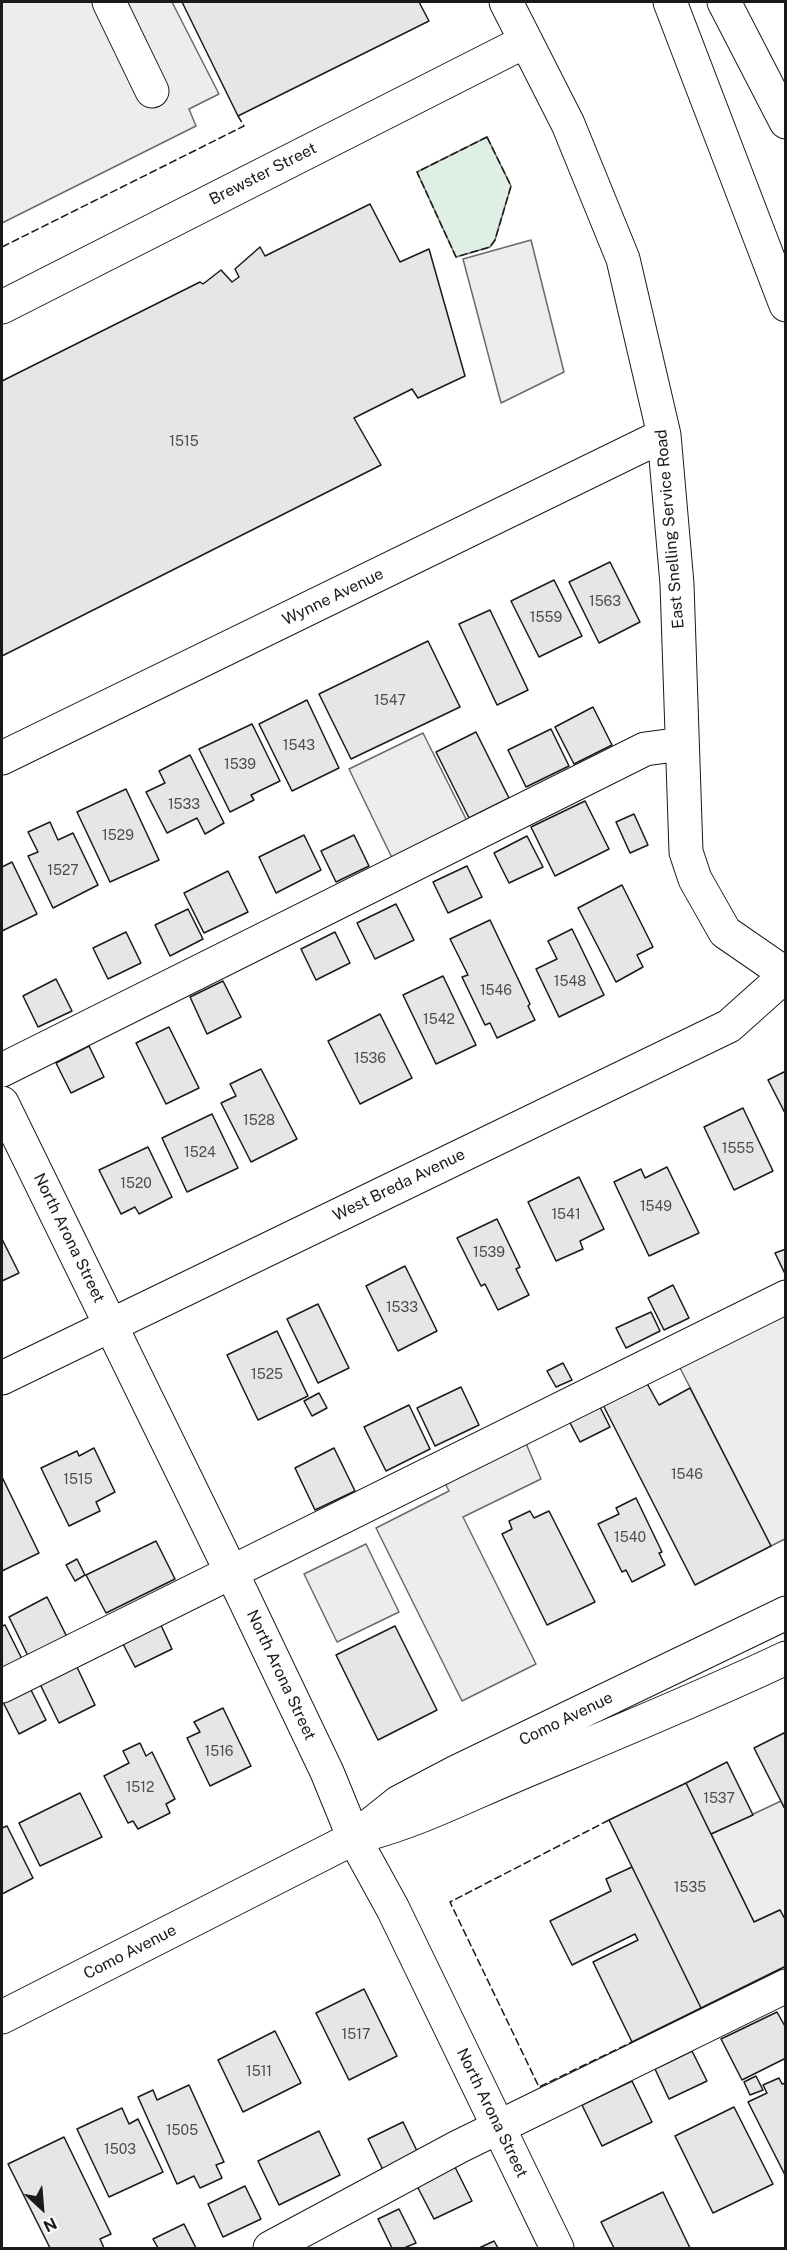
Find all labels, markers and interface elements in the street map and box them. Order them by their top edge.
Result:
street label: Brewster Street [206,139,320,209]
street label: East Snelling Service Road [652,429,688,629]
house number: 1515 [169,434,199,450]
street label: Wynne Avenue [279,564,387,630]
house number: 1563 [589,594,621,610]
house number: 1559 [530,610,562,626]
house number: 1547 [374,693,406,709]
house number: 1543 [283,738,315,754]
house number: 1539 [224,757,256,773]
house number: 1533 [168,797,200,813]
house number: 1529 [102,828,134,844]
house number: 1527 [47,863,79,879]
house number: 1548 [554,974,586,990]
house number: 1546 [480,983,512,999]
house number: 1542 [423,1012,455,1028]
house number: 1536 [354,1051,386,1067]
house number: 1528 [243,1113,275,1129]
house number: 1555 [722,1141,754,1157]
house number: 1524 [184,1145,216,1161]
street label: West Breda Avenue [330,1145,468,1225]
street label: North Arona Street [29,1170,109,1306]
house number: 1520 [120,1176,152,1192]
house number: 1549 [640,1199,672,1215]
house number: 1541 [551,1207,581,1223]
house number: 1539 [473,1245,505,1261]
house number: 1533 [386,1300,418,1316]
house number: 1525 [251,1367,283,1383]
house number: 1546 [671,1467,703,1483]
house number: 1515 [63,1472,93,1488]
house number: 1540 [614,1530,646,1546]
street label: North Arona Street [242,1607,320,1743]
street label: Como Avenue [516,1688,616,1750]
house number: 1516 [204,1744,234,1760]
house number: 1512 [126,1780,154,1796]
house number: 1537 [703,1791,735,1807]
house number: 1535 [674,1880,706,1896]
street label: Como Avenue [80,1920,180,1984]
house number: 1517 [342,2027,370,2043]
street label: North Arona Street [452,2045,532,2181]
house number: 1511 [246,2064,272,2080]
house number: 1505 [166,2123,198,2139]
house number: 1503 [104,2142,136,2158]
north arrow [12,2178,72,2238]
text: N [40,2213,60,2236]

